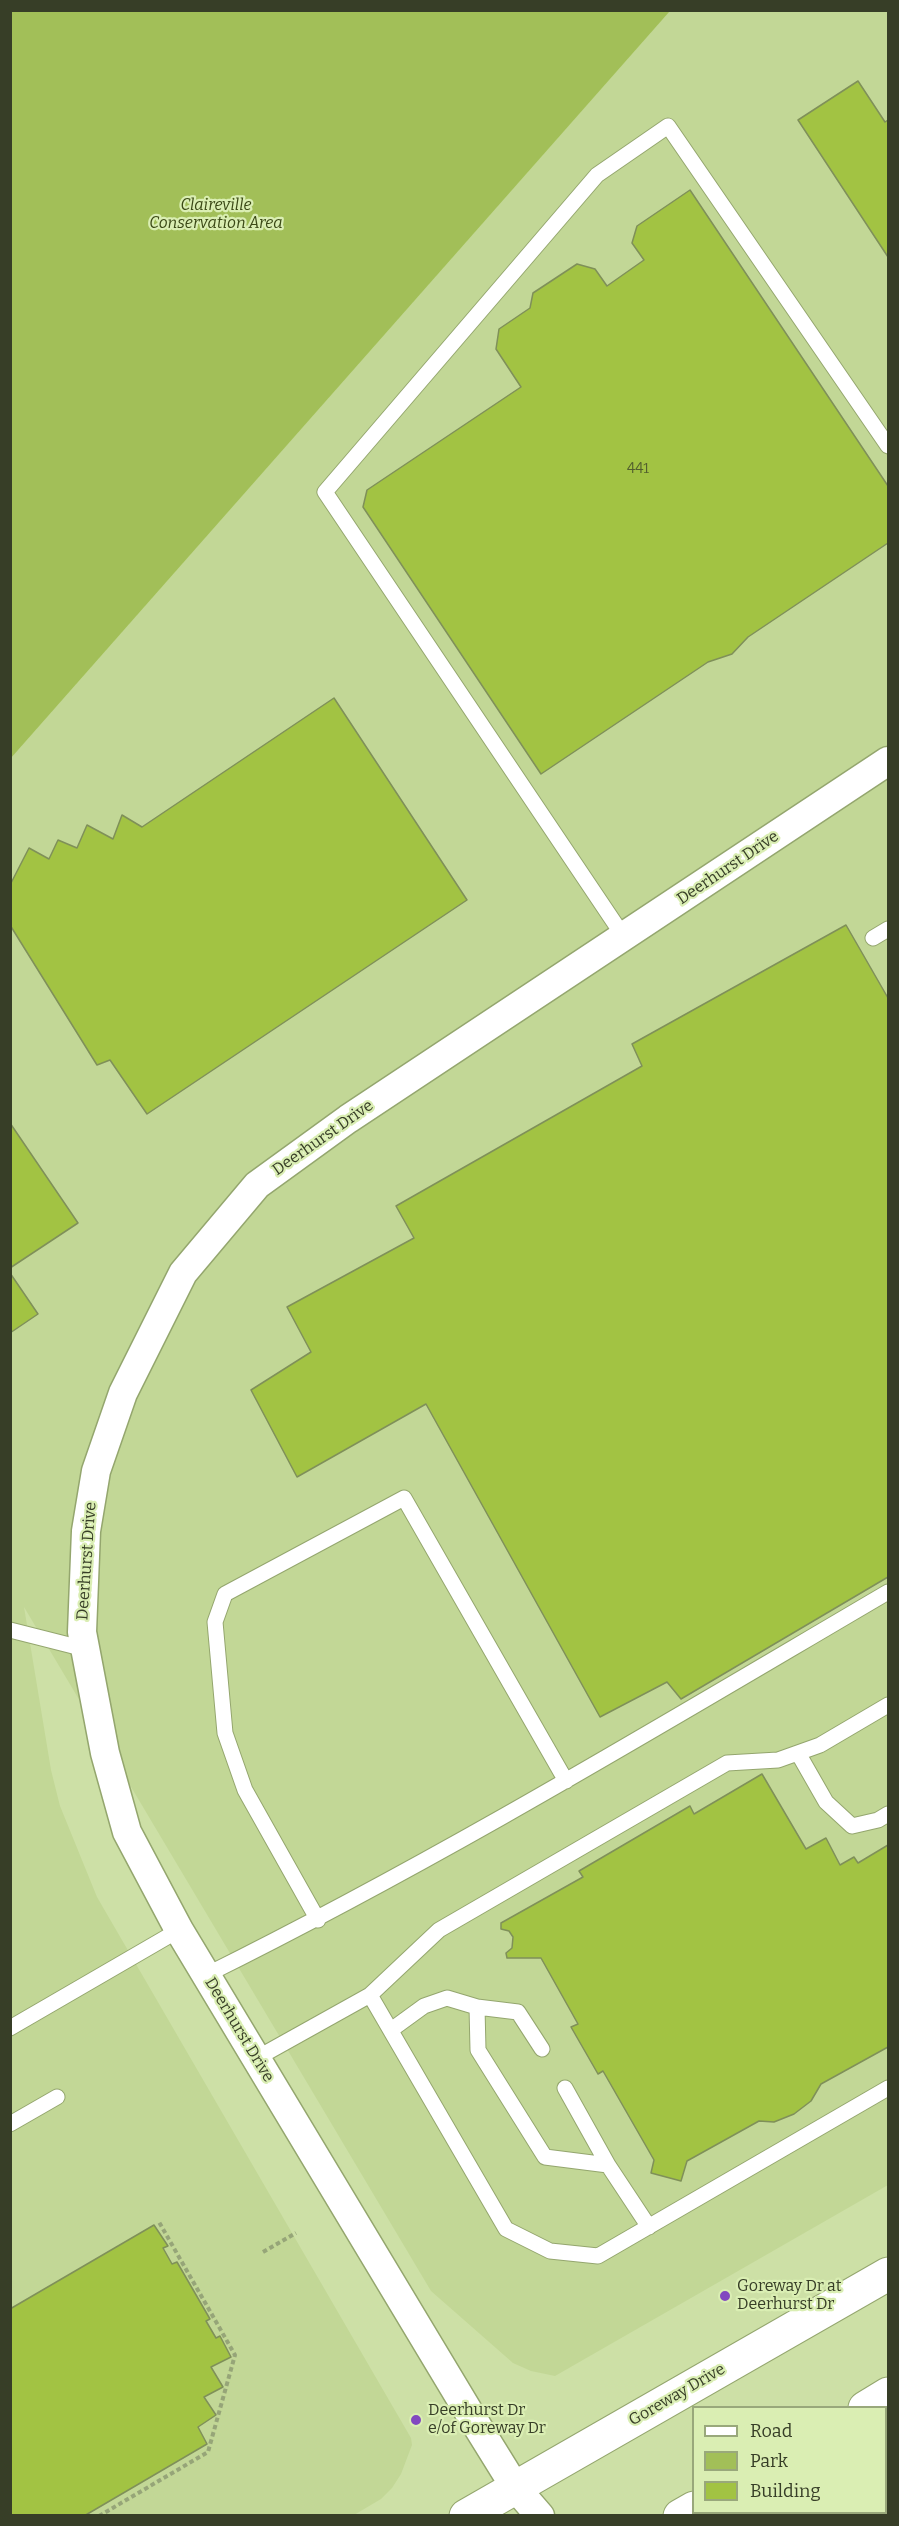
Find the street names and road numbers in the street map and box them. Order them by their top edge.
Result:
street label: Deerhurst Drive [674,827,782,909]
street label: Deerhurst Drive [269,1096,377,1180]
street label: Deerhurst Drive [73,1501,101,1621]
street label: Deerhurst Drive [200,1974,278,2086]
street label: Goreway Drive [625,2360,729,2430]

